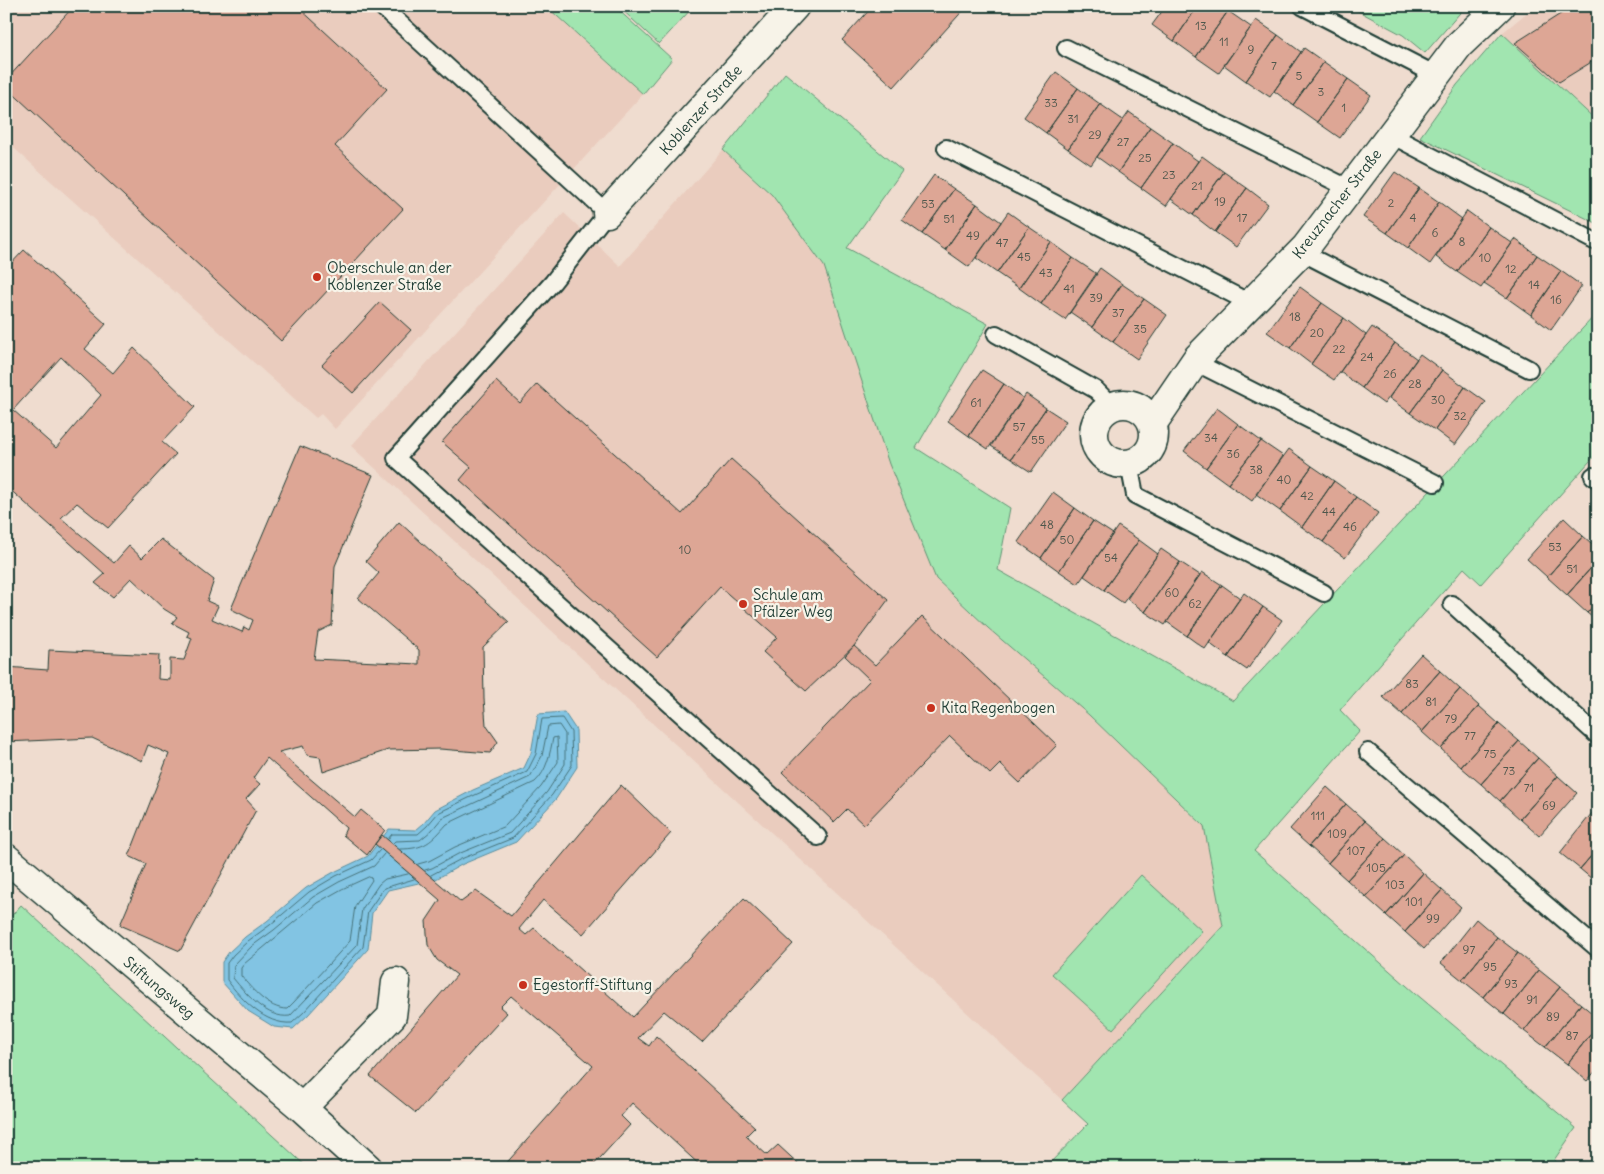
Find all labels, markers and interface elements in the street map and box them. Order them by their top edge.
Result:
house number: 13 [1195,18,1207,33]
house number: 11 [1219,34,1229,49]
house number: 9 [1248,42,1255,57]
house number: 7 [1271,58,1277,73]
street label: Koblenzer Straße [655,61,746,159]
house number: 5 [1296,68,1303,83]
house number: 3 [1318,84,1325,99]
house number: 33 [1044,95,1058,110]
house number: 1 [1342,100,1346,115]
house number: 31 [1067,111,1079,126]
house number: 29 [1088,127,1102,142]
house number: 27 [1117,134,1129,149]
street label: Kreuznacher Straße [1288,145,1385,262]
house number: 25 [1138,150,1152,165]
house number: 23 [1162,167,1176,182]
house number: 21 [1191,178,1203,193]
house number: 19 [1214,194,1226,209]
house number: 2 [1388,195,1395,210]
house number: 53 [921,196,935,211]
house number: 17 [1237,210,1247,225]
house number: 4 [1410,210,1417,225]
house number: 51 [943,211,955,226]
house number: 6 [1432,225,1439,240]
house number: 49 [966,228,980,243]
house number: 8 [1459,234,1466,249]
house number: 47 [996,235,1008,250]
house number: 45 [1017,249,1031,264]
house number: 10 [1479,250,1491,265]
place label: Oberschule an der Koblenzer Straße [327,258,452,294]
house number: 12 [1505,261,1517,276]
house number: 43 [1039,265,1053,280]
marker: Oberschule an der Koblenzer Straße [311,271,323,283]
house number: 14 [1528,277,1540,292]
house number: 41 [1063,281,1075,296]
house number: 39 [1089,290,1103,305]
house number: 16 [1550,292,1562,307]
house number: 37 [1112,305,1124,320]
house number: 18 [1289,309,1301,324]
house number: 35 [1133,321,1147,336]
house number: 20 [1310,325,1324,340]
house number: 22 [1332,341,1346,356]
house number: 24 [1360,349,1374,364]
house number: 26 [1383,366,1397,381]
house number: 28 [1408,376,1422,391]
house number: 30 [1431,392,1445,407]
house number: 61 [970,395,982,410]
house number: 32 [1453,408,1467,423]
house number: 57 [1013,419,1026,434]
house number: 34 [1204,430,1218,445]
house number: 55 [1031,432,1045,447]
house number: 36 [1226,446,1240,461]
house number: 38 [1249,462,1263,477]
house number: 40 [1277,472,1292,487]
house number: 42 [1300,488,1314,503]
house number: 44 [1322,504,1336,519]
house number: 48 [1040,517,1054,532]
house number: 46 [1343,519,1357,534]
house number: 50 [1060,532,1075,547]
house number: 53 [1548,539,1562,554]
house number: 10 [679,542,691,557]
house number: 54 [1104,550,1118,565]
house number: 51 [1566,561,1578,576]
place label: Schule am Pfälzer Weg [753,585,833,621]
house number: 60 [1165,585,1180,600]
house number: 62 [1188,596,1202,611]
marker: Schule am Pfälzer Weg [737,598,749,610]
house number: 83 [1405,676,1419,691]
house number: 81 [1425,694,1437,709]
place label: Kita Regenbogen [941,698,1055,717]
marker: Kita Regenbogen [925,702,937,714]
house number: 79 [1445,711,1457,726]
house number: 77 [1464,728,1476,743]
house number: 75 [1484,746,1496,761]
house number: 73 [1503,763,1516,778]
house number: 71 [1524,780,1534,795]
house number: 69 [1542,798,1556,813]
house number: 111 [1311,808,1325,823]
house number: 109 [1327,826,1347,841]
house number: 107 [1347,843,1365,858]
house number: 105 [1366,860,1386,875]
house number: 103 [1385,877,1405,892]
house number: 101 [1405,894,1423,909]
house number: 99 [1426,911,1440,926]
house number: 97 [1463,942,1476,957]
street label: Stiftungsweg [120,952,199,1023]
house number: 95 [1483,959,1497,974]
place label: Egestorff-Stiftung [533,975,652,994]
house number: 93 [1504,976,1518,991]
marker: Egestorff-Stiftung [517,979,529,991]
house number: 91 [1526,992,1538,1007]
house number: 89 [1546,1009,1560,1024]
house number: 87 [1566,1028,1579,1043]

